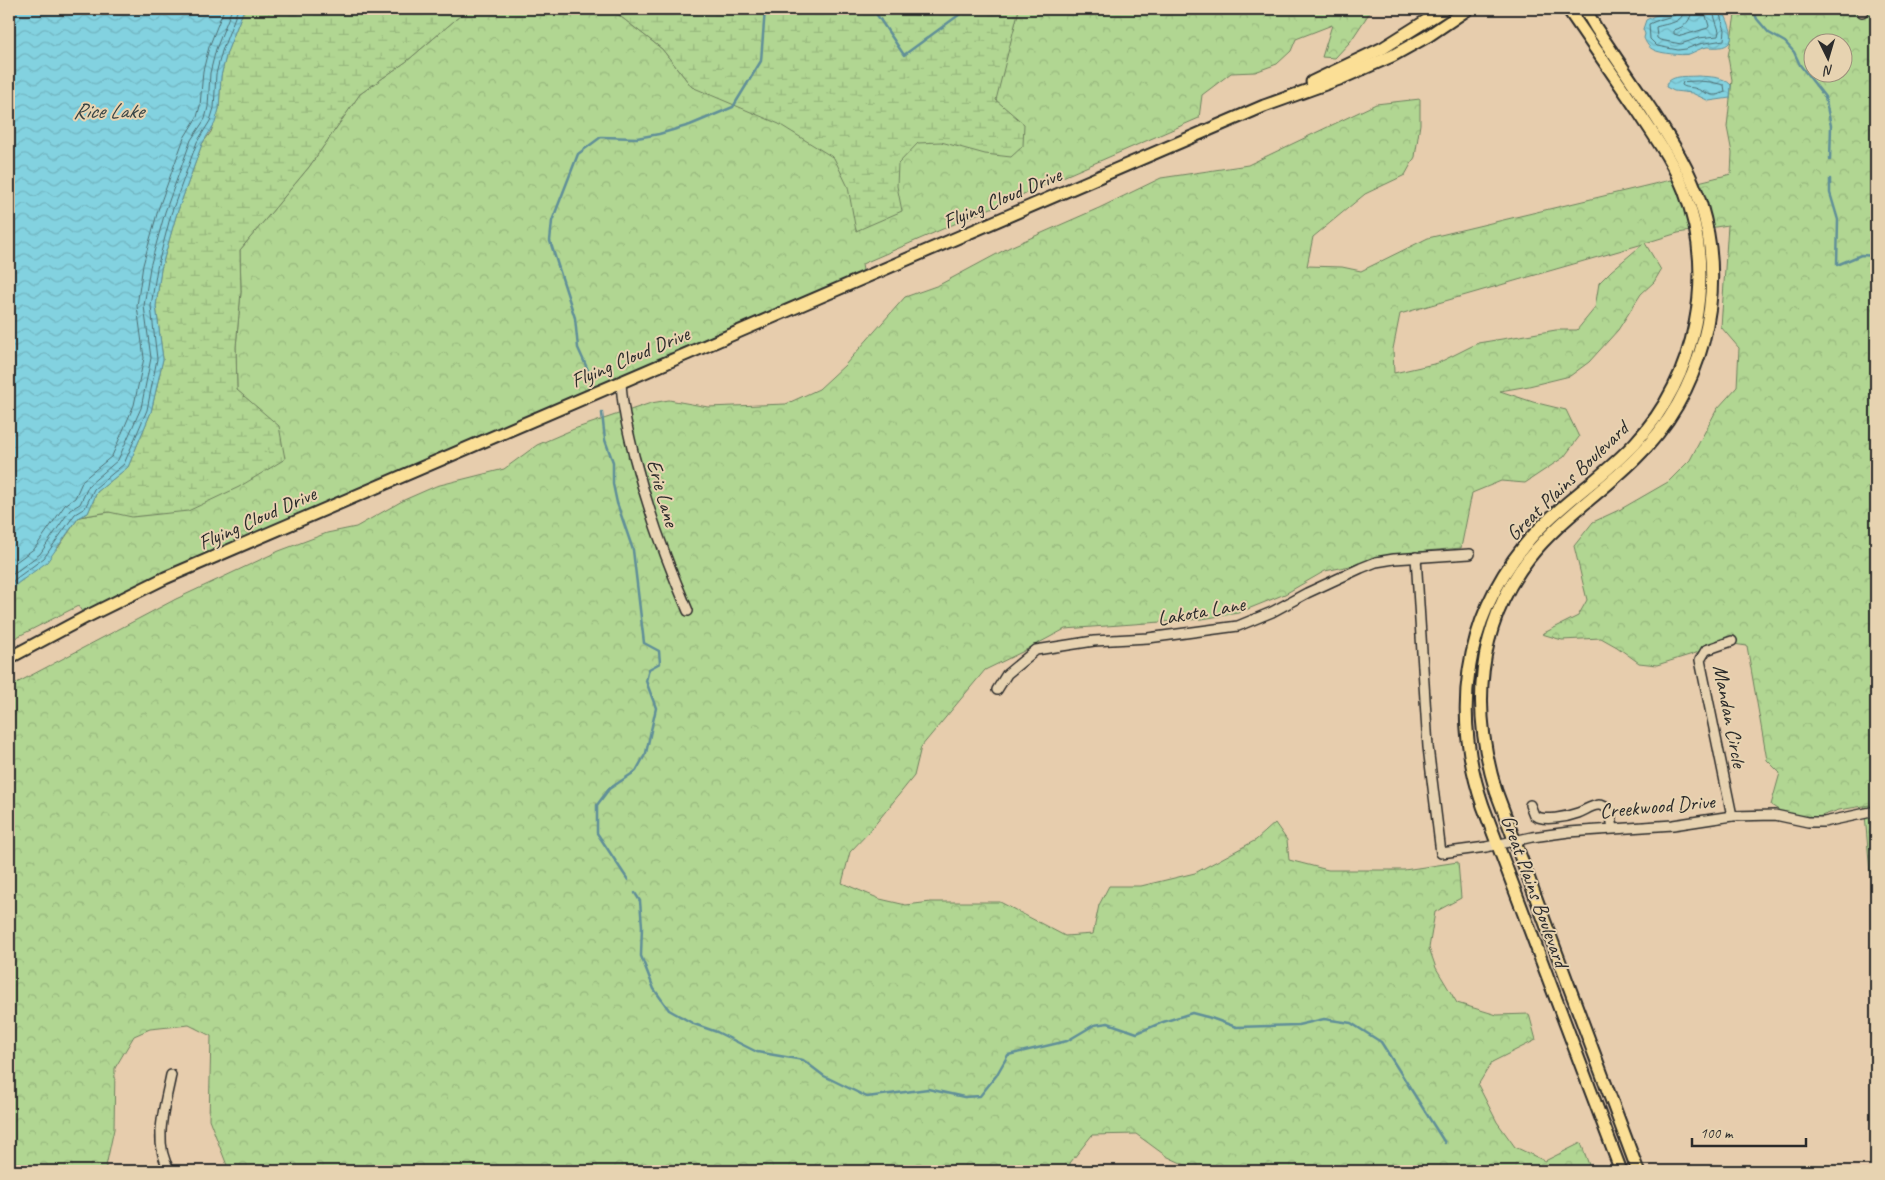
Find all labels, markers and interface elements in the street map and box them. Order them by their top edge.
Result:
north arrow [1802,32,1852,82]
text: N [1822,62,1834,80]
water label: Rice Lake [73,97,147,125]
street label: Flying Cloud Drive [939,161,1066,235]
street label: Flying Cloud Drive [567,320,694,394]
street label: Great Plains Boulevard [1500,414,1636,546]
street label: Erie Lane [641,457,686,532]
street label: Flying Cloud Drive [194,480,321,556]
street label: Lakota Lane [1155,590,1248,631]
street label: Mandan Circle [1707,662,1753,772]
street label: Creekwood Drive [1598,788,1717,824]
street label: Great Plains Boulevard [1495,811,1576,973]
scale bar [1692,1115,1806,1147]
text: 100 m [1700,1124,1734,1143]

